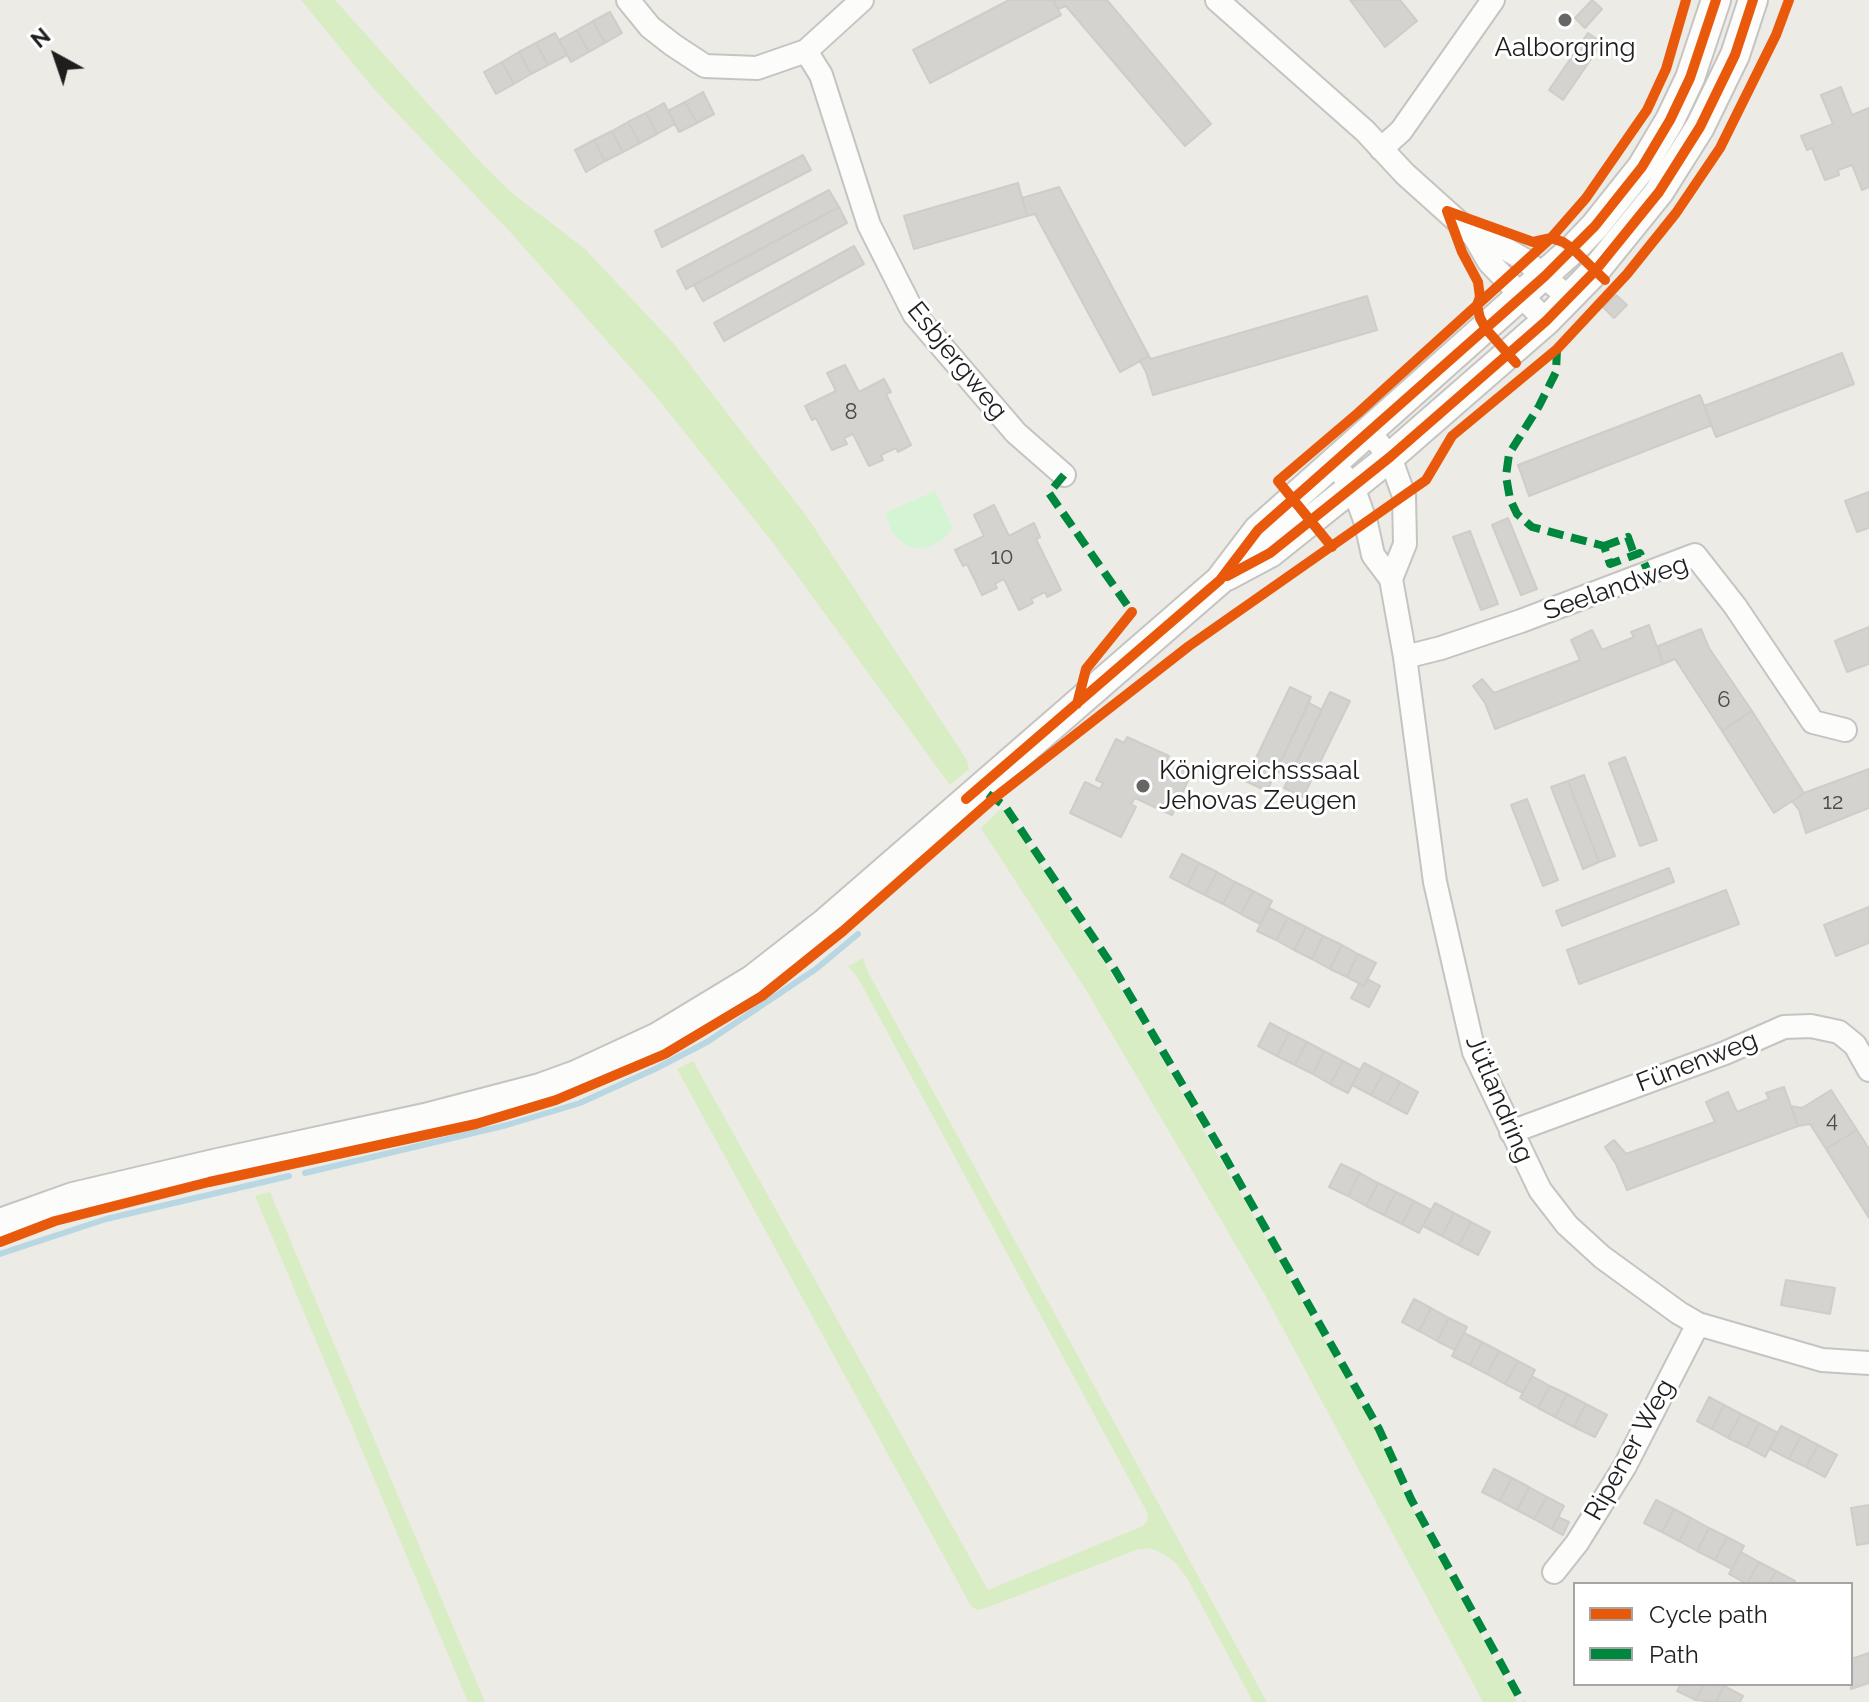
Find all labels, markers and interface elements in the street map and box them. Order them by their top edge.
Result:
marker: Aalborgring [1556,11,1574,29]
north arrow [16,16,96,96]
text: N [26,22,55,53]
place label: Aalborgring [1495,32,1635,64]
street label: Esbjergweg [900,296,1014,426]
house number: 8 [844,399,858,425]
house number: 10 [991,544,1013,570]
street label: Seelandweg [1540,549,1692,627]
house number: 6 [1717,687,1731,713]
place label: Königreichsssaal Jehovas Zeugen [1159,755,1359,816]
marker: Königreichsssaal Jehovas Zeugen [1134,777,1152,795]
house number: 12 [1823,789,1843,815]
street label: Fünenweg [1632,1025,1762,1099]
street label: Jütlandring [1458,1031,1540,1167]
house number: 4 [1826,1107,1838,1133]
street label: Ripener Weg [1578,1374,1682,1526]
legend [1573,1582,1853,1686]
text: Cycle path [1649,1600,1768,1629]
text: Path [1649,1640,1699,1669]

